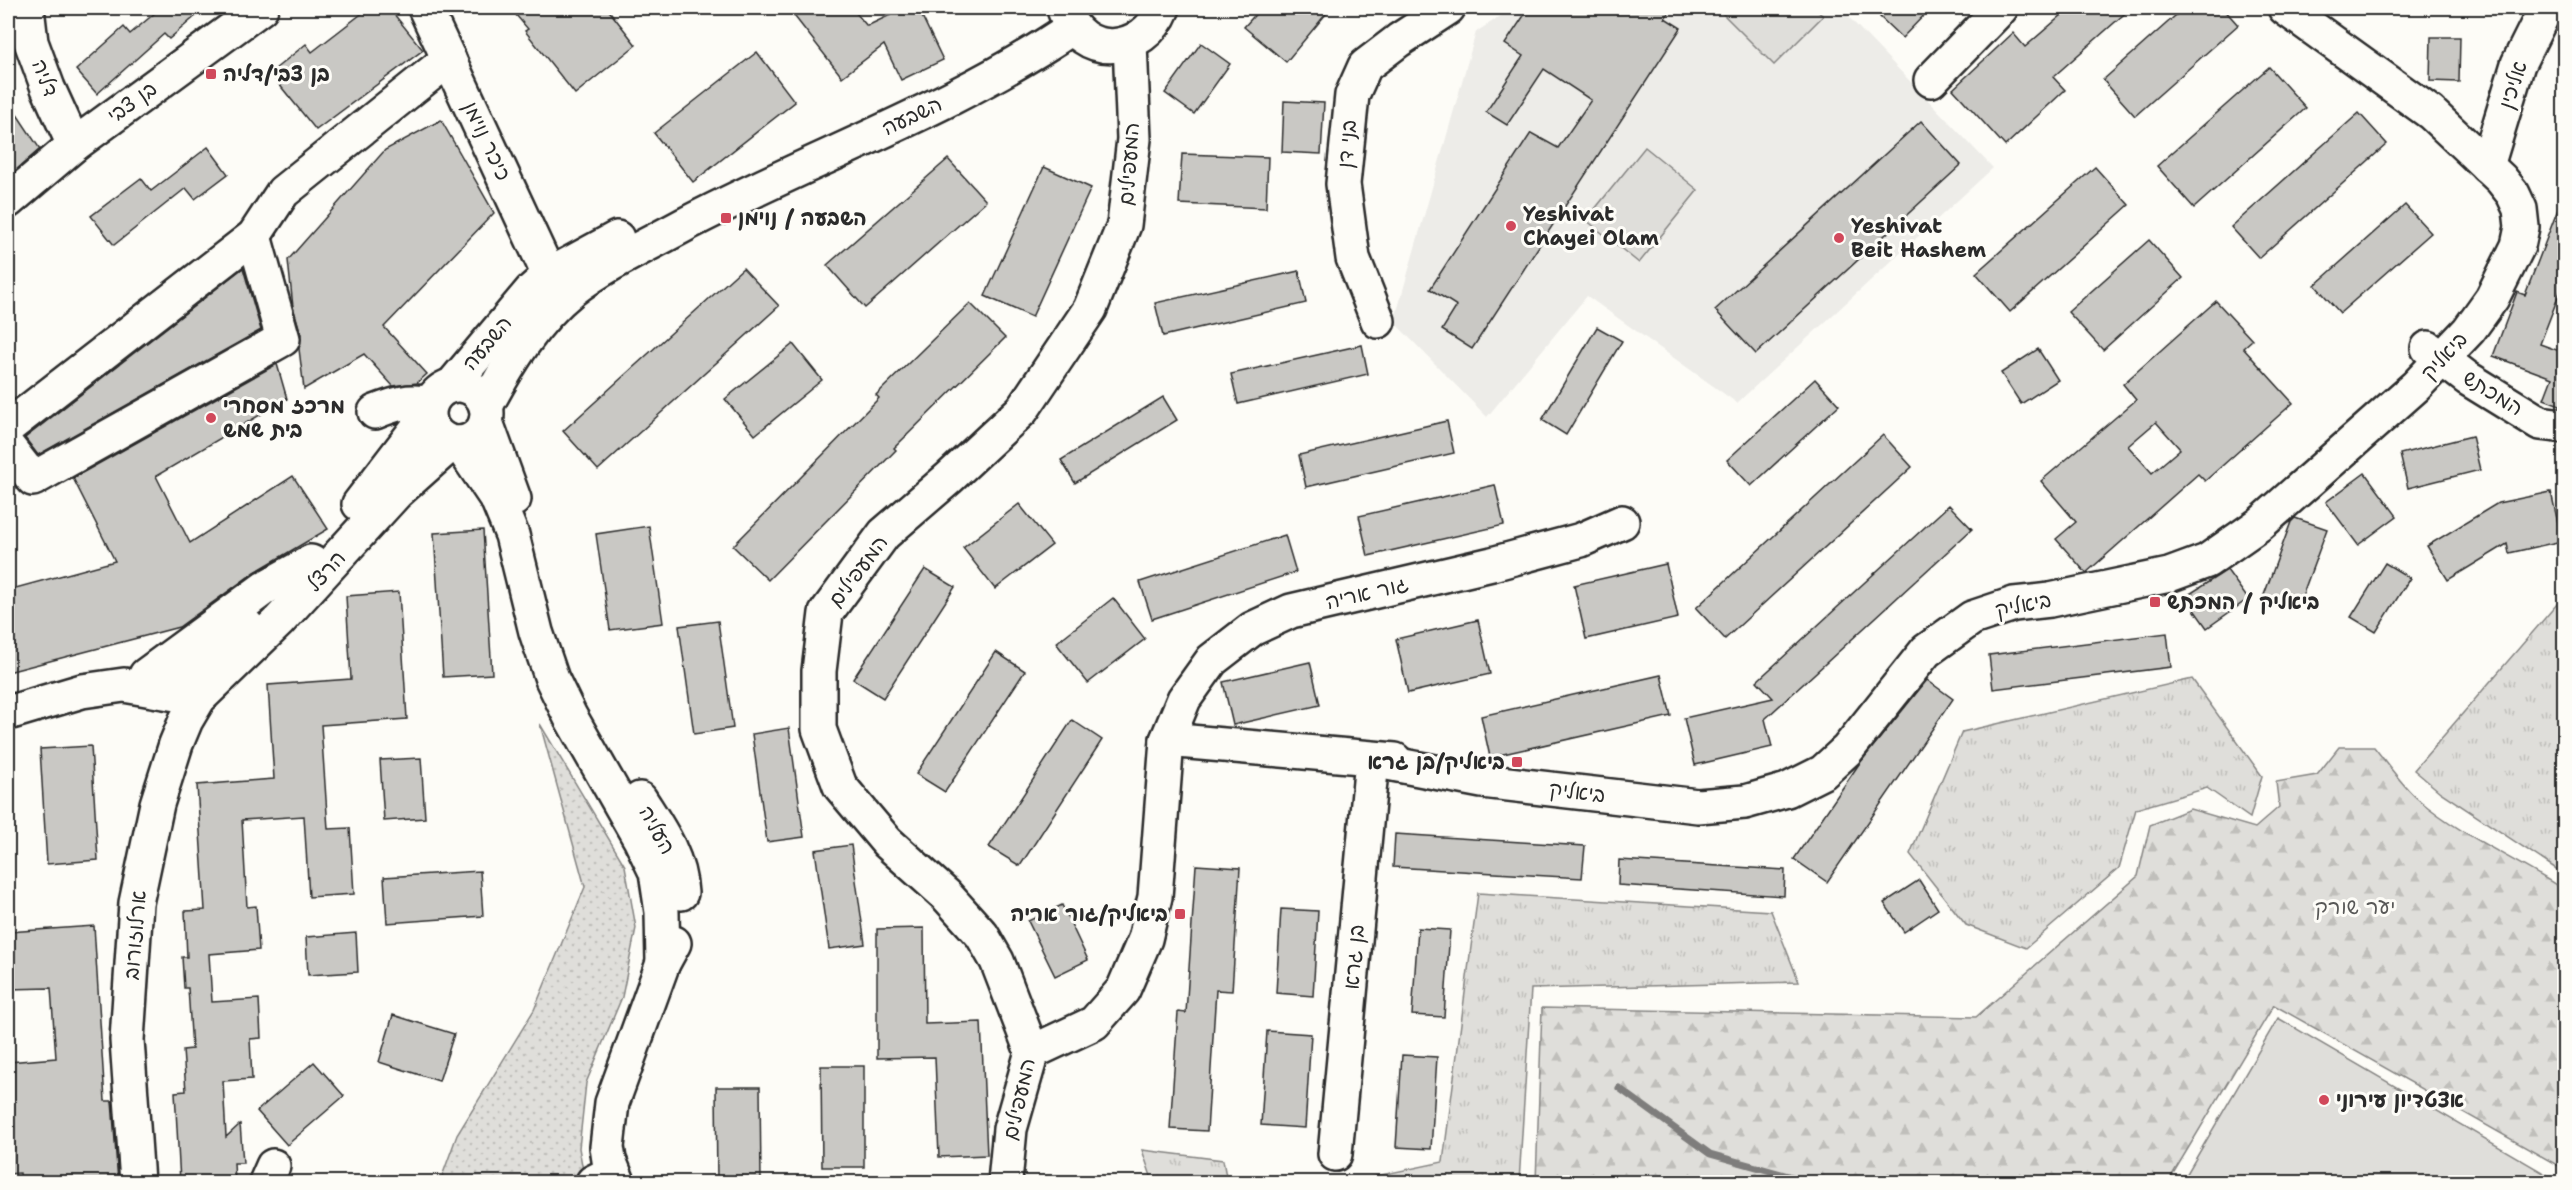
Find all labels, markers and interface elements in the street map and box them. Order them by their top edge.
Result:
street label: דליה [25,55,65,101]
street label: אליכין [2492,57,2534,113]
place label: בן צבי/דליה [223,60,330,88]
marker: בן צבי/דליה [204,67,218,81]
street label: בן צבי [102,75,162,129]
street label: השבעה [877,90,947,142]
street label: כיכר נוימן [457,97,517,185]
street label: בני דן [1331,119,1363,169]
street label: המעפילים [1112,121,1146,207]
place label: Yeshivat Chayei Olam [1523,200,1659,252]
place label: השבעה / נוימן [738,204,867,232]
marker: השבעה / נוימן [719,211,733,225]
place label: Yeshivat Beit Hashem [1851,212,1986,264]
marker: Yeshivat Chayei Olam [1504,219,1518,233]
marker: Yeshivat Beit Hashem [1832,231,1846,245]
street label: השבעה [456,310,518,376]
street label: ביאליק [2414,326,2474,386]
street label: המכתש [2458,364,2528,422]
place label: מרכז מסחרי בית שמש [223,392,345,444]
marker: מרכז מסחרי בית שמש [204,411,218,425]
street label: המעפילים [822,529,894,613]
street label: הרצל [300,544,352,598]
street label: גור אריה [1323,570,1411,616]
street label: ביאליק [1992,586,2054,624]
place label: ביאליק / המכתש [2167,588,2320,616]
marker: ביאליק / המכתש [2148,595,2162,609]
place label: ביאליק/בן גרא [1367,748,1505,776]
marker: ביאליק/בן גרא [1510,755,1524,769]
street label: ביאליק [1547,775,1607,809]
street label: העליה [632,801,682,859]
street label: ארלוזורוב [117,889,153,981]
park label: יער שורק [2315,893,2395,921]
place label: ביאליק/גור אריה [1011,900,1168,928]
marker: ביאליק/גור אריה [1173,907,1187,921]
street label: בן גרא [1337,923,1371,991]
street label: המעפילים [996,1055,1042,1143]
place label: אצטדיון עירוני [2336,1086,2464,1114]
marker: אצטדיון עירוני [2317,1093,2331,1107]

